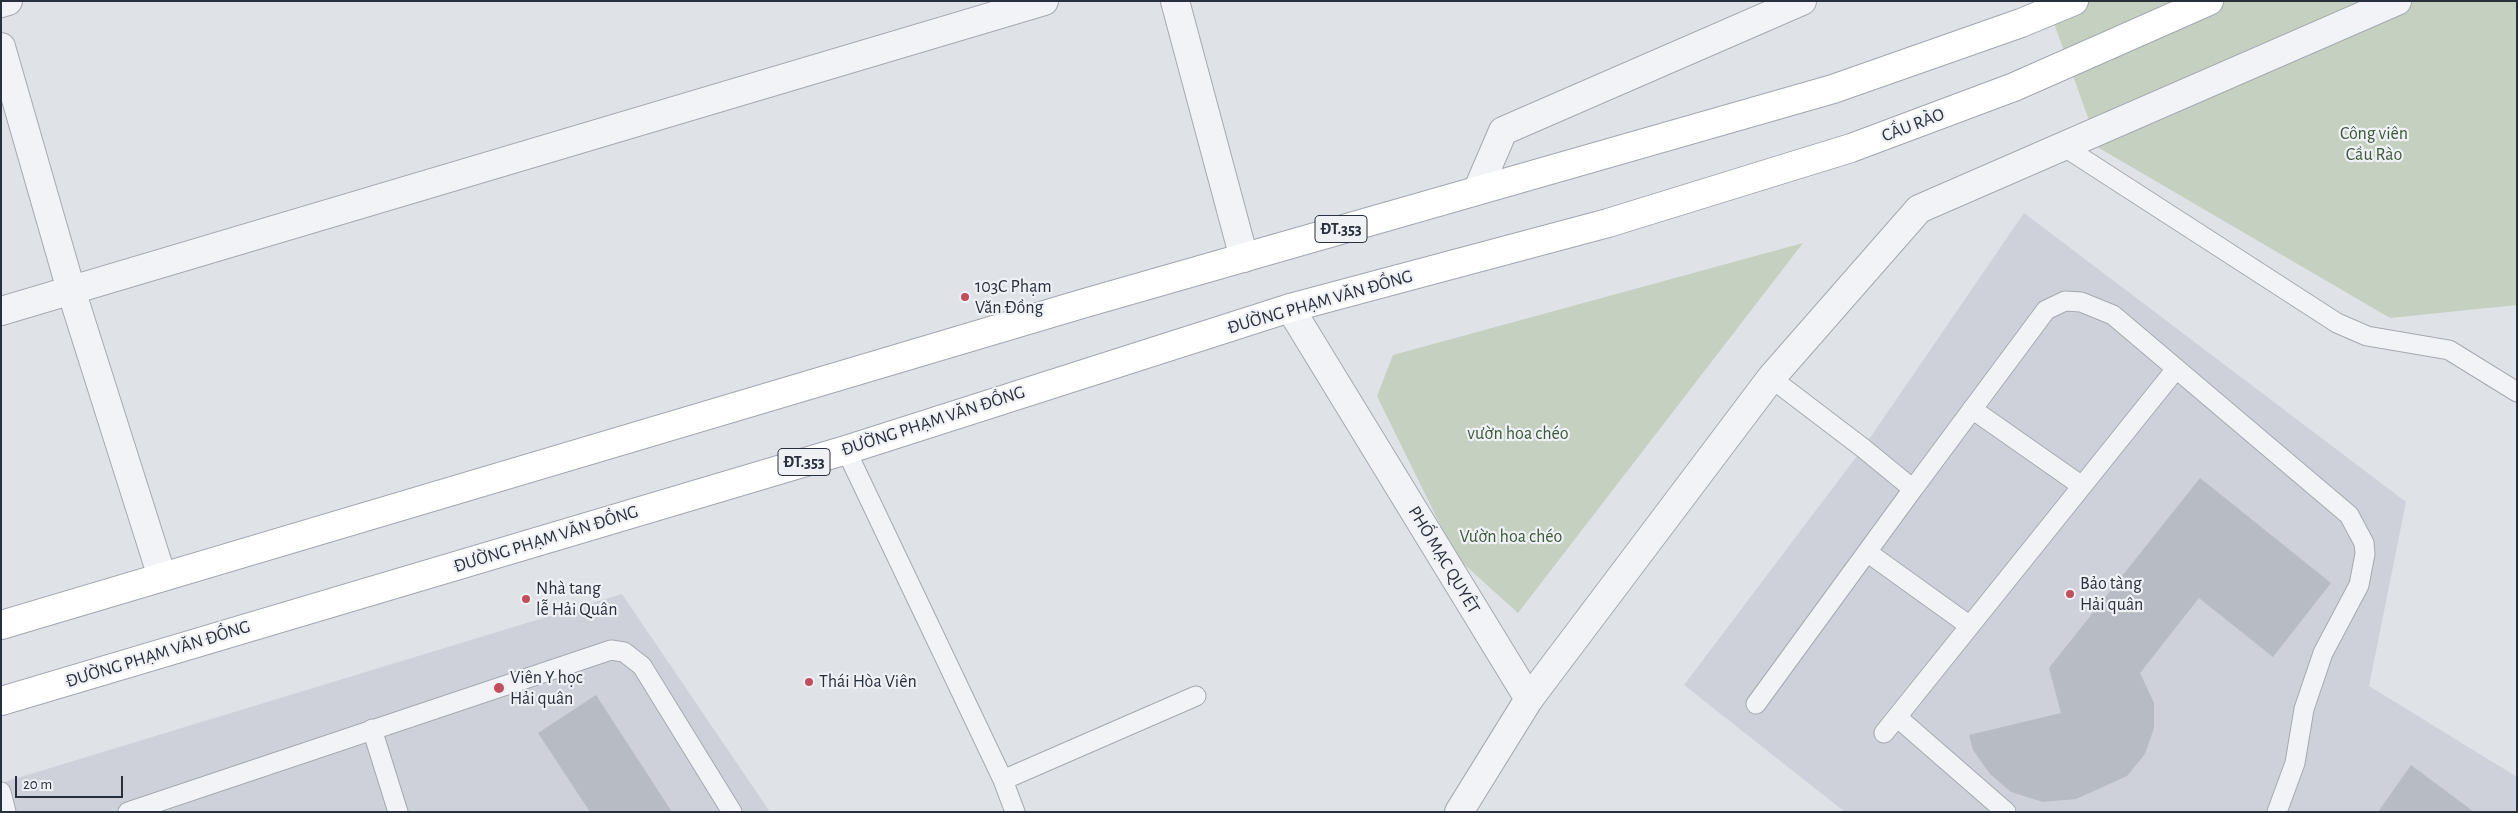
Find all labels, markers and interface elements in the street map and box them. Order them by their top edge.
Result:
street label: CẦU RÀO [1879,103,1947,147]
park label: Công viên Cầu Rào [2340,123,2408,166]
road number: ĐT.353 [1315,215,1367,242]
street label: ĐƯỜNG PHẠM VĂN ĐỒNG [1225,265,1415,339]
place label: 103C Phạm Văn Đồng [975,276,1052,318]
marker: 103C Phạm Văn Đồng [959,291,971,303]
street label: ĐƯỜNG PHẠM VĂN ĐỒNG [838,381,1028,461]
park label: vườn hoa chéo [1467,423,1569,445]
road number: ĐT.353 [778,448,830,476]
street label: ĐƯỜNG PHẠM VĂN ĐỒNG [451,501,641,577]
street label: PHỐ MẠC QUYÊT [1403,502,1485,618]
park label: Vườn hoa chéo [1460,526,1562,548]
place label: Bảo tàng Hải quân [2080,573,2143,616]
place label: Nhà tang lễ Hải Quân [536,578,617,620]
marker: Bảo tàng Hải quân [2064,588,2076,600]
marker: Nhà tang lễ Hải Quân [520,593,532,605]
street label: ĐƯỜNG PHẠM VĂN ĐỒNG [63,616,253,692]
place label: Viên Y học Hải quân [510,667,583,710]
place label: Thái Hòa Viên [819,671,917,693]
marker: Thái Hòa Viên [803,676,815,688]
marker: Viên Y học Hải quân [492,681,506,695]
scale bar [18,766,125,798]
text: 20 m [23,777,52,792]

